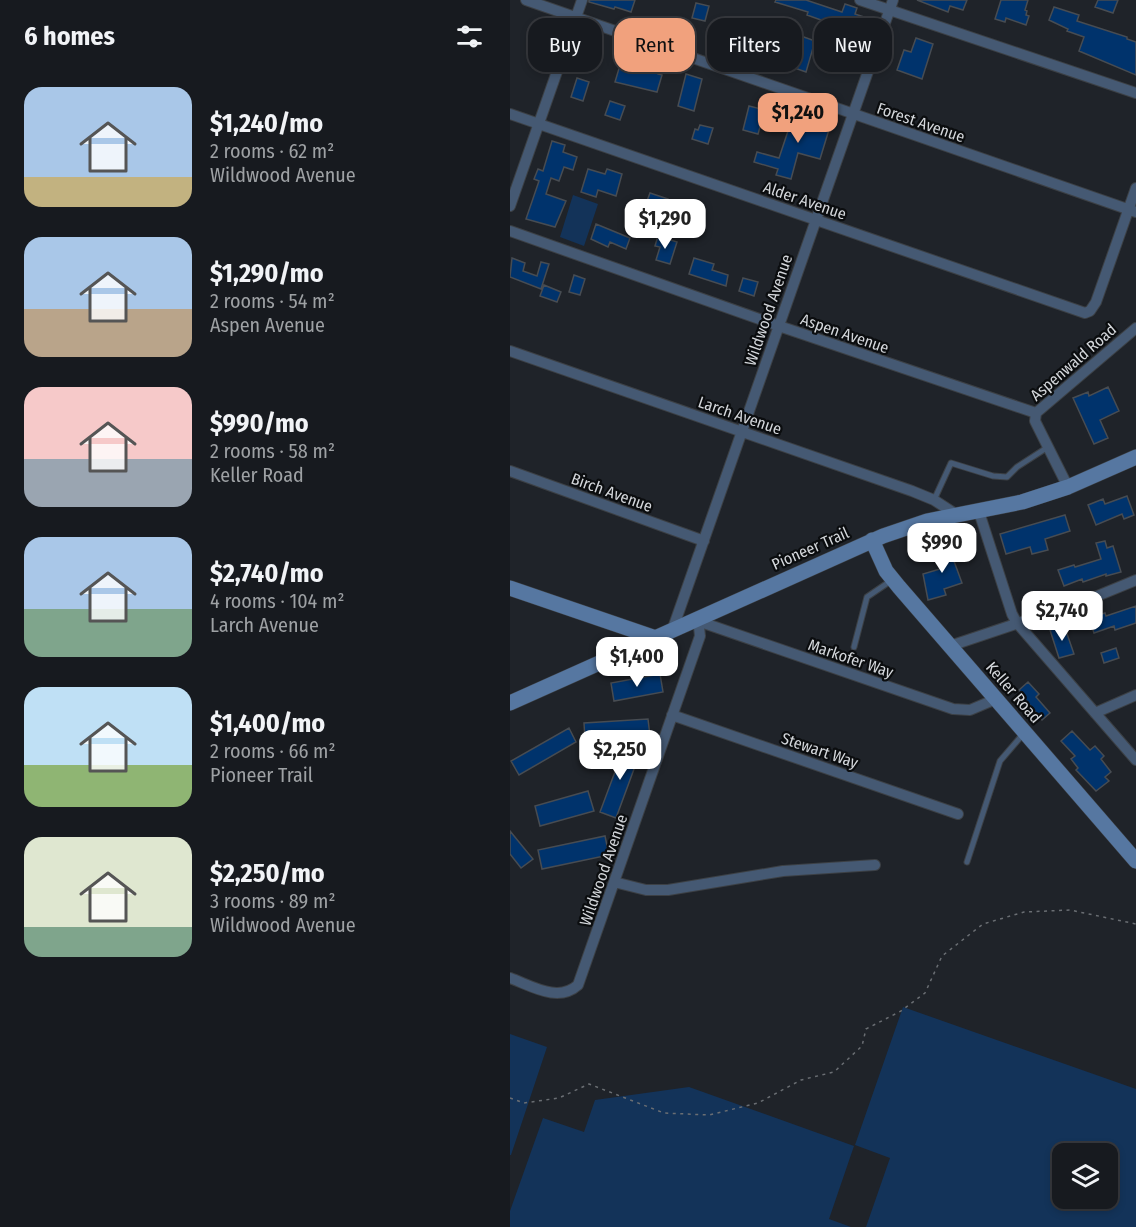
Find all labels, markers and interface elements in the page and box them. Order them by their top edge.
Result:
chip: Buy [528,18,602,72]
chip: Rent [614,18,695,72]
chip: Filters [707,18,802,72]
chip: New [814,18,892,72]
icon: filters [453,20,486,53]
text: 6 homes [24,21,115,52]
pin: $1,240 [749,93,847,144]
street label: Forest Avenue [874,99,967,146]
text: $1,240 [772,100,824,124]
text: $1,240/mo [210,108,323,139]
icon: home [72,111,144,183]
text: 2 rooms · 62 m² [210,139,334,163]
text: Wildwood Avenue [210,163,356,187]
street label: Alder Avenue [761,177,849,224]
pin: $1,290 [616,199,714,250]
text: $1,290 [639,206,691,230]
street label: Wildwood Avenue [741,252,796,368]
text: $1,290/mo [210,258,324,289]
icon: home [72,261,144,333]
text: 2 rooms · 54 m² [210,289,335,313]
street label: Aspen Avenue [798,310,891,357]
text: Aspen Avenue [210,313,325,337]
street label: Aspenwald Road [1026,320,1120,405]
street label: Larch Avenue [696,392,784,439]
text: $990/mo [210,408,309,439]
icon: home [72,411,144,483]
text: 2 rooms · 58 m² [210,439,335,463]
text: Keller Road [210,463,304,487]
street label: Birch Avenue [569,469,655,516]
street label: Pioneer Trail [769,523,852,574]
pin: $990 [906,523,978,574]
text: $990 [921,530,963,554]
text: $2,740/mo [210,558,324,589]
icon: home [72,561,144,633]
text: 4 rooms · 104 m² [210,589,345,613]
pin: $2,740 [1013,591,1111,642]
text: $2,740 [1036,598,1088,622]
text: Larch Avenue [210,613,319,637]
street label: Markofer Way [806,635,897,682]
pin: $1,400 [588,637,686,688]
text: $1,400 [610,644,664,668]
street label: Keller Road [982,658,1045,727]
text: $1,400/mo [210,708,325,739]
icon: home [72,711,144,783]
street label: Stewart Way [779,729,861,773]
pin: $2,250 [571,730,669,781]
text: $2,250 [593,737,647,761]
text: 2 rooms · 66 m² [210,739,336,763]
text: Pioneer Trail [210,763,313,787]
street label: Wildwood Avenue [576,812,631,928]
text: $2,250/mo [210,858,325,889]
icon: home [72,861,144,933]
text: 3 rooms · 89 m² [210,889,335,913]
text: Wildwood Avenue [210,913,356,937]
map controls [1052,1143,1118,1209]
button: layers [1052,1143,1118,1209]

